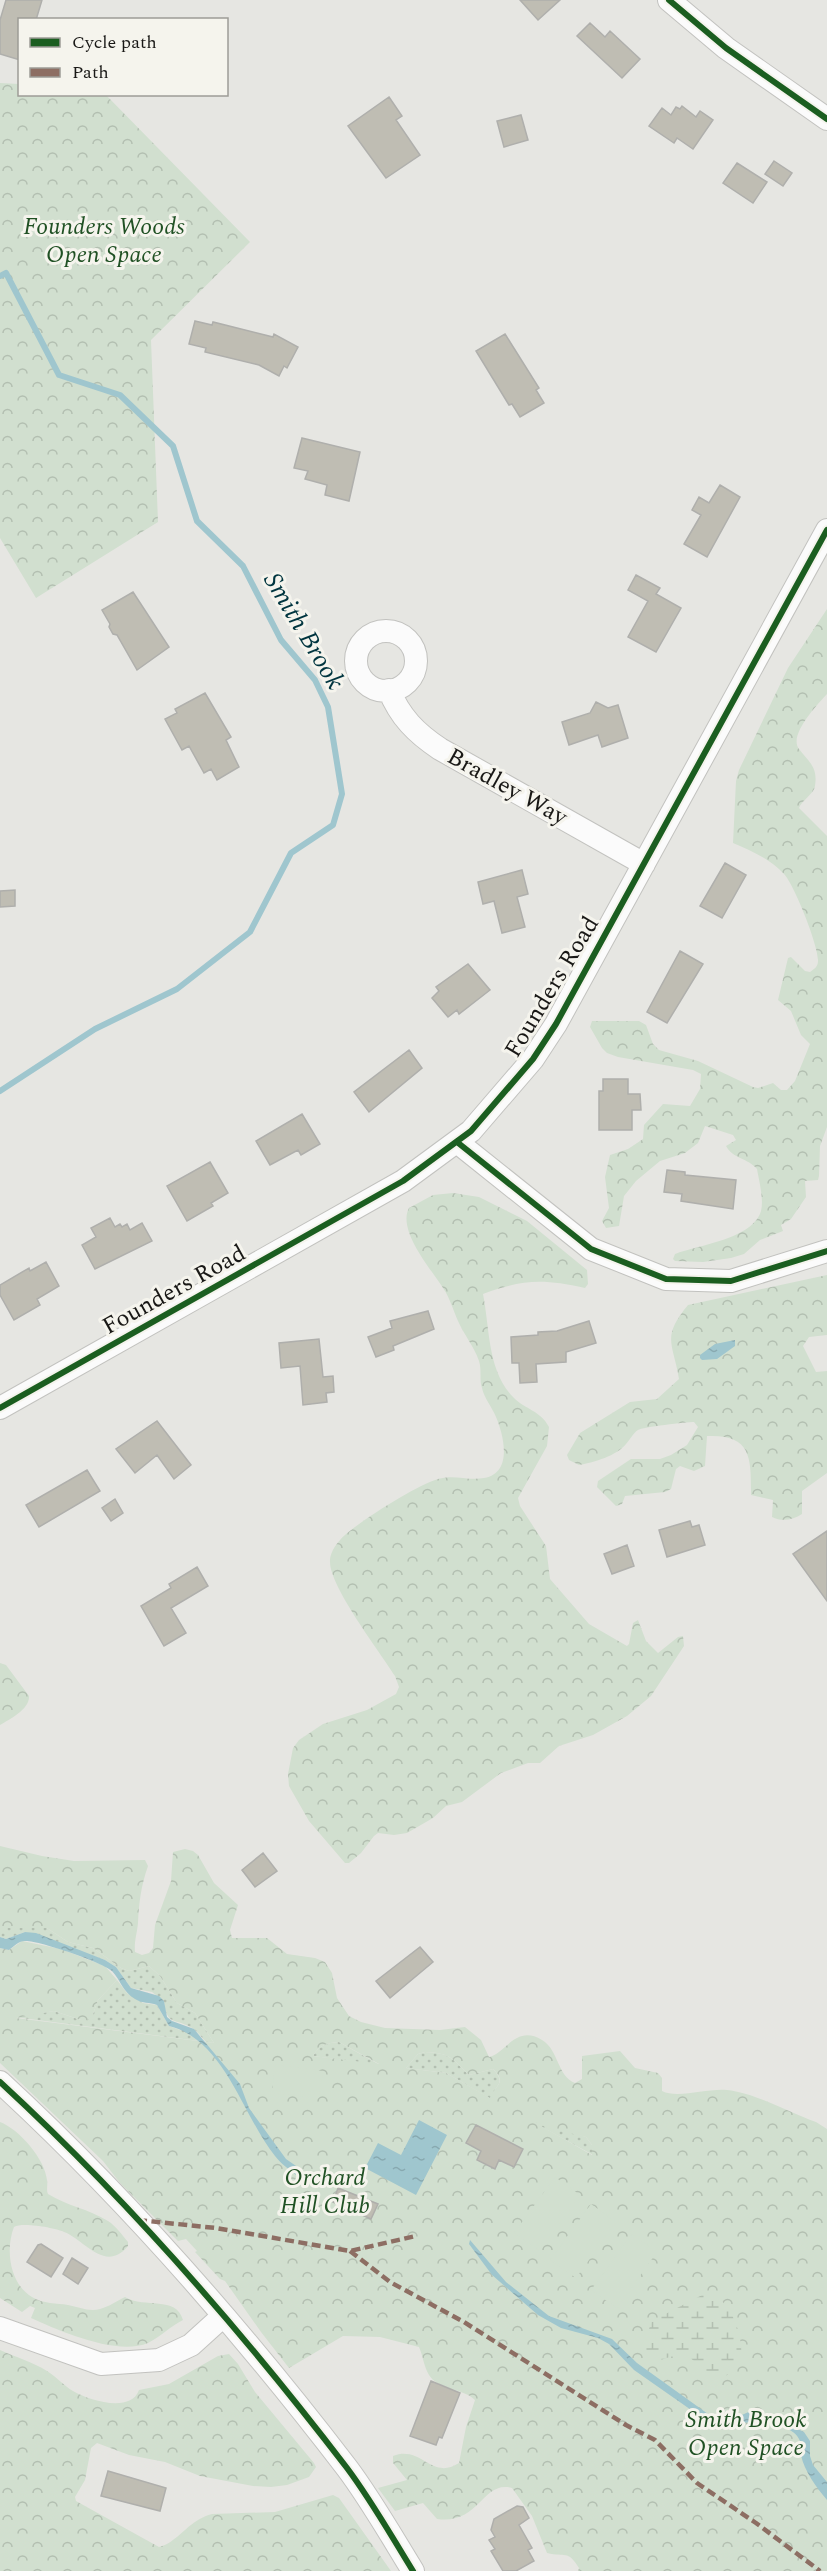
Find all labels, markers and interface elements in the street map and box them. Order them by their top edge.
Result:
legend [18,18,228,96]
text: Cycle path [72,29,157,56]
text: Path [72,59,109,86]
park label: Founders Woods Open Space [23,209,185,273]
water label: Smith Brook [253,564,355,698]
street label: Bradley Way [440,739,575,836]
street label: Founders Road [496,909,608,1065]
street label: Founders Road [96,1236,252,1344]
park label: Orchard Hill Club [280,2160,370,2224]
park label: Smith Brook Open Space [685,2402,807,2466]

